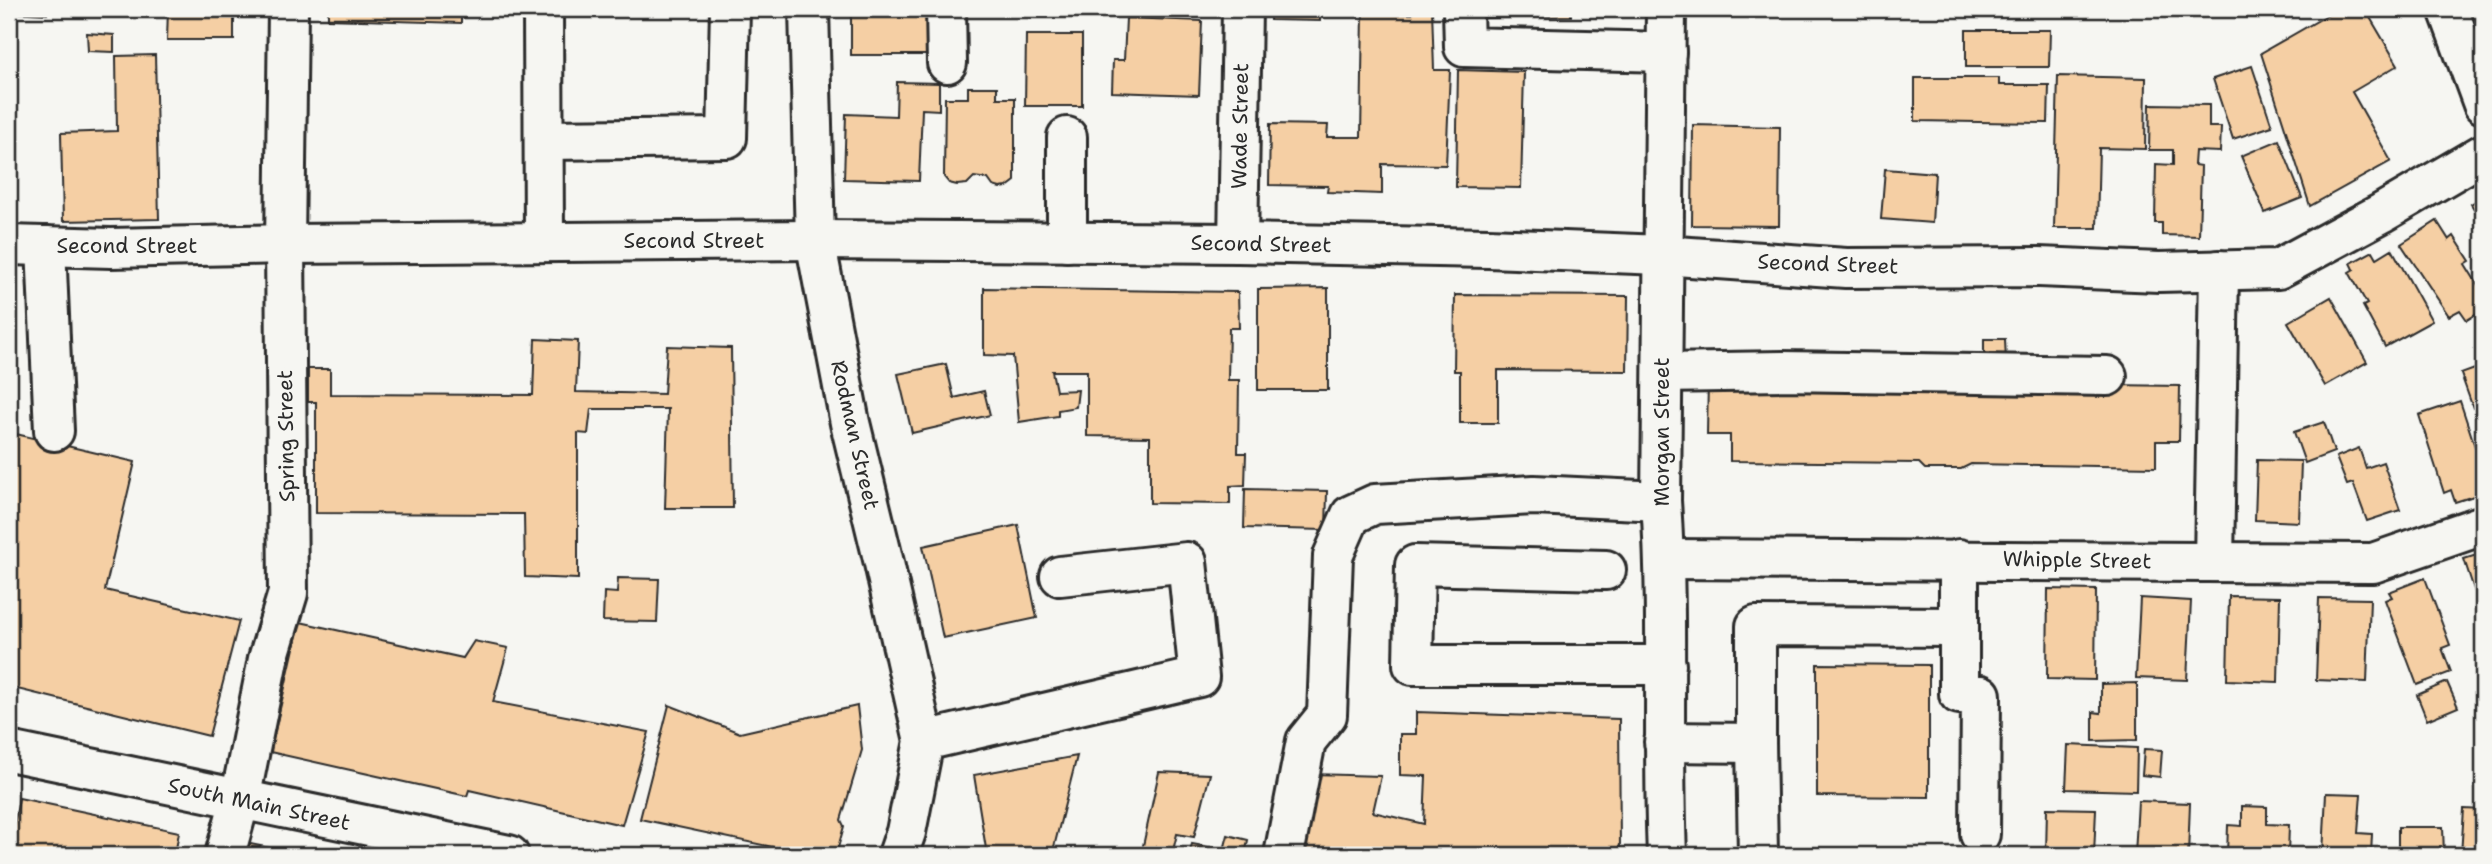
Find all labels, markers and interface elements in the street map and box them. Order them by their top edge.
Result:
street label: Wade Street [1225,63,1255,189]
street label: Second Street [624,227,764,255]
street label: Second Street [1190,229,1332,259]
street label: Second Street [57,232,197,260]
street label: Second Street [1757,248,1899,280]
street label: Rodman Street [824,357,886,513]
street label: Morgan Street [1648,357,1676,507]
street label: Spring Street [271,370,301,502]
street label: Whipple Street [2002,545,2152,575]
street label: South Main Street [165,771,353,837]

